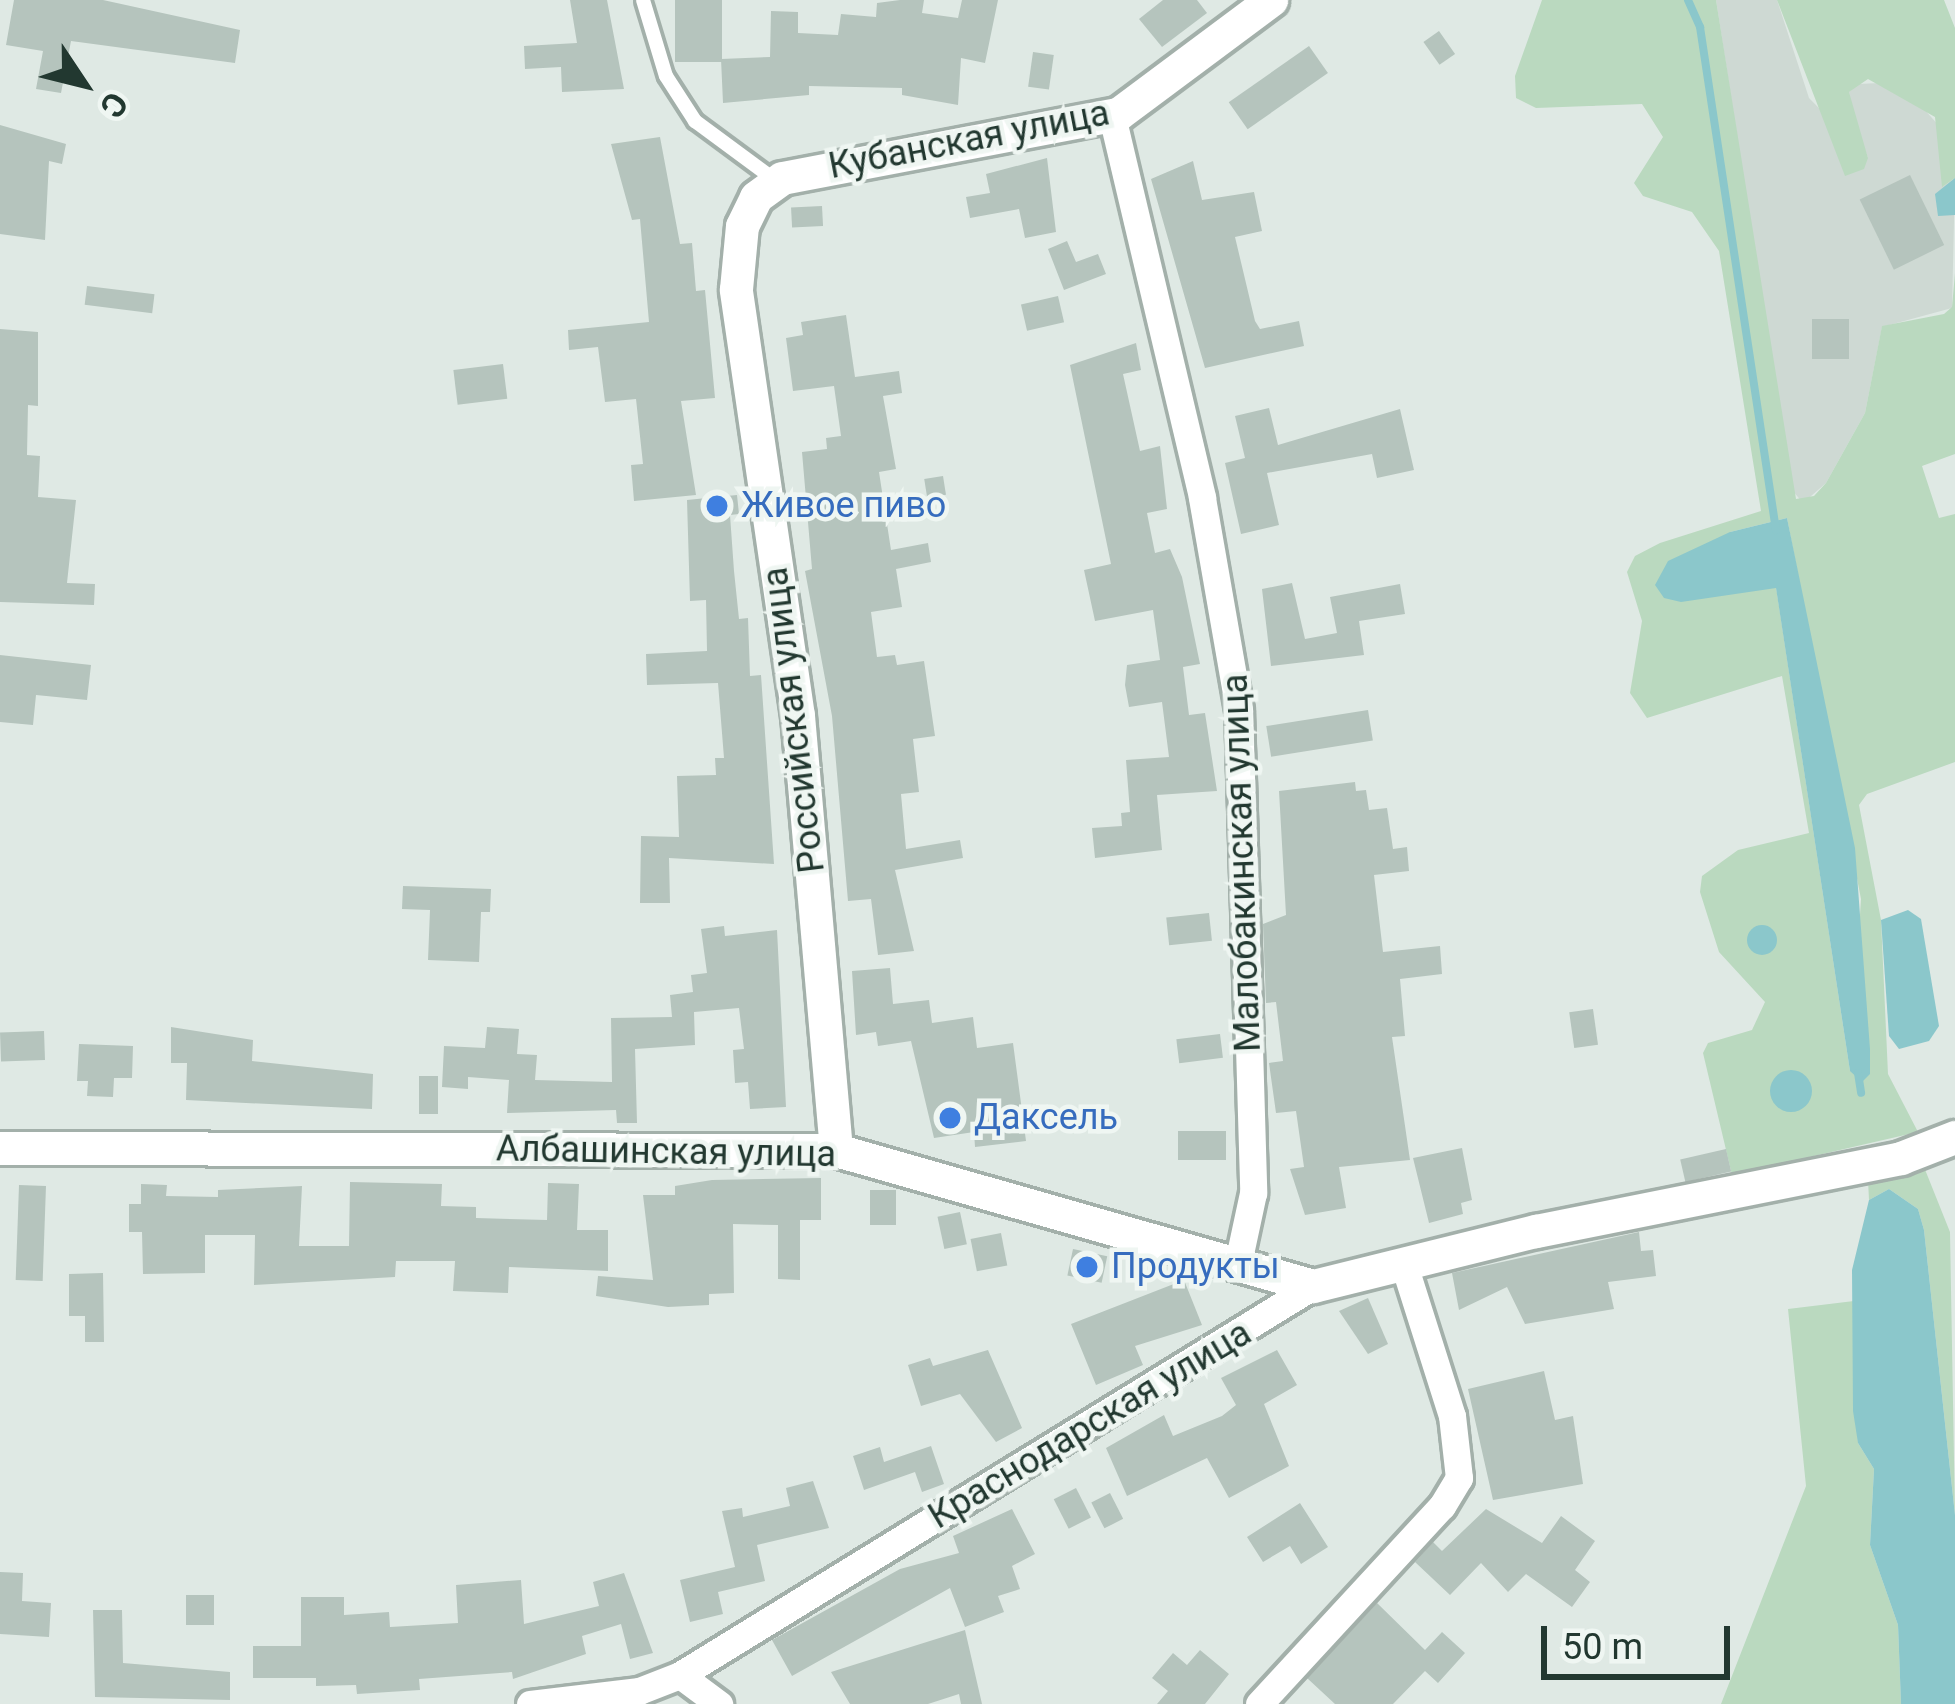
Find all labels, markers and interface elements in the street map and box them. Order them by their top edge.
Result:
north arrow [24,24,144,144]
text: С [92,85,136,125]
street label: Кубанская улица [825,92,1113,188]
place label: Живое пиво [741,484,946,528]
marker: Живое пиво [704,493,730,519]
street label: Российская улица [754,565,834,875]
street label: Малобакинская улица [1214,673,1270,1053]
place label: Даксель [974,1096,1118,1140]
marker: Даксель [937,1105,963,1131]
street label: Албашинская улица [496,1127,836,1177]
place label: Продукты [1111,1245,1280,1289]
marker: Продукты [1074,1254,1100,1280]
street label: Краснодарская улица [921,1312,1259,1538]
scale bar [1547,1602,1736,1676]
text: 50 m [1562,1626,1643,1668]

